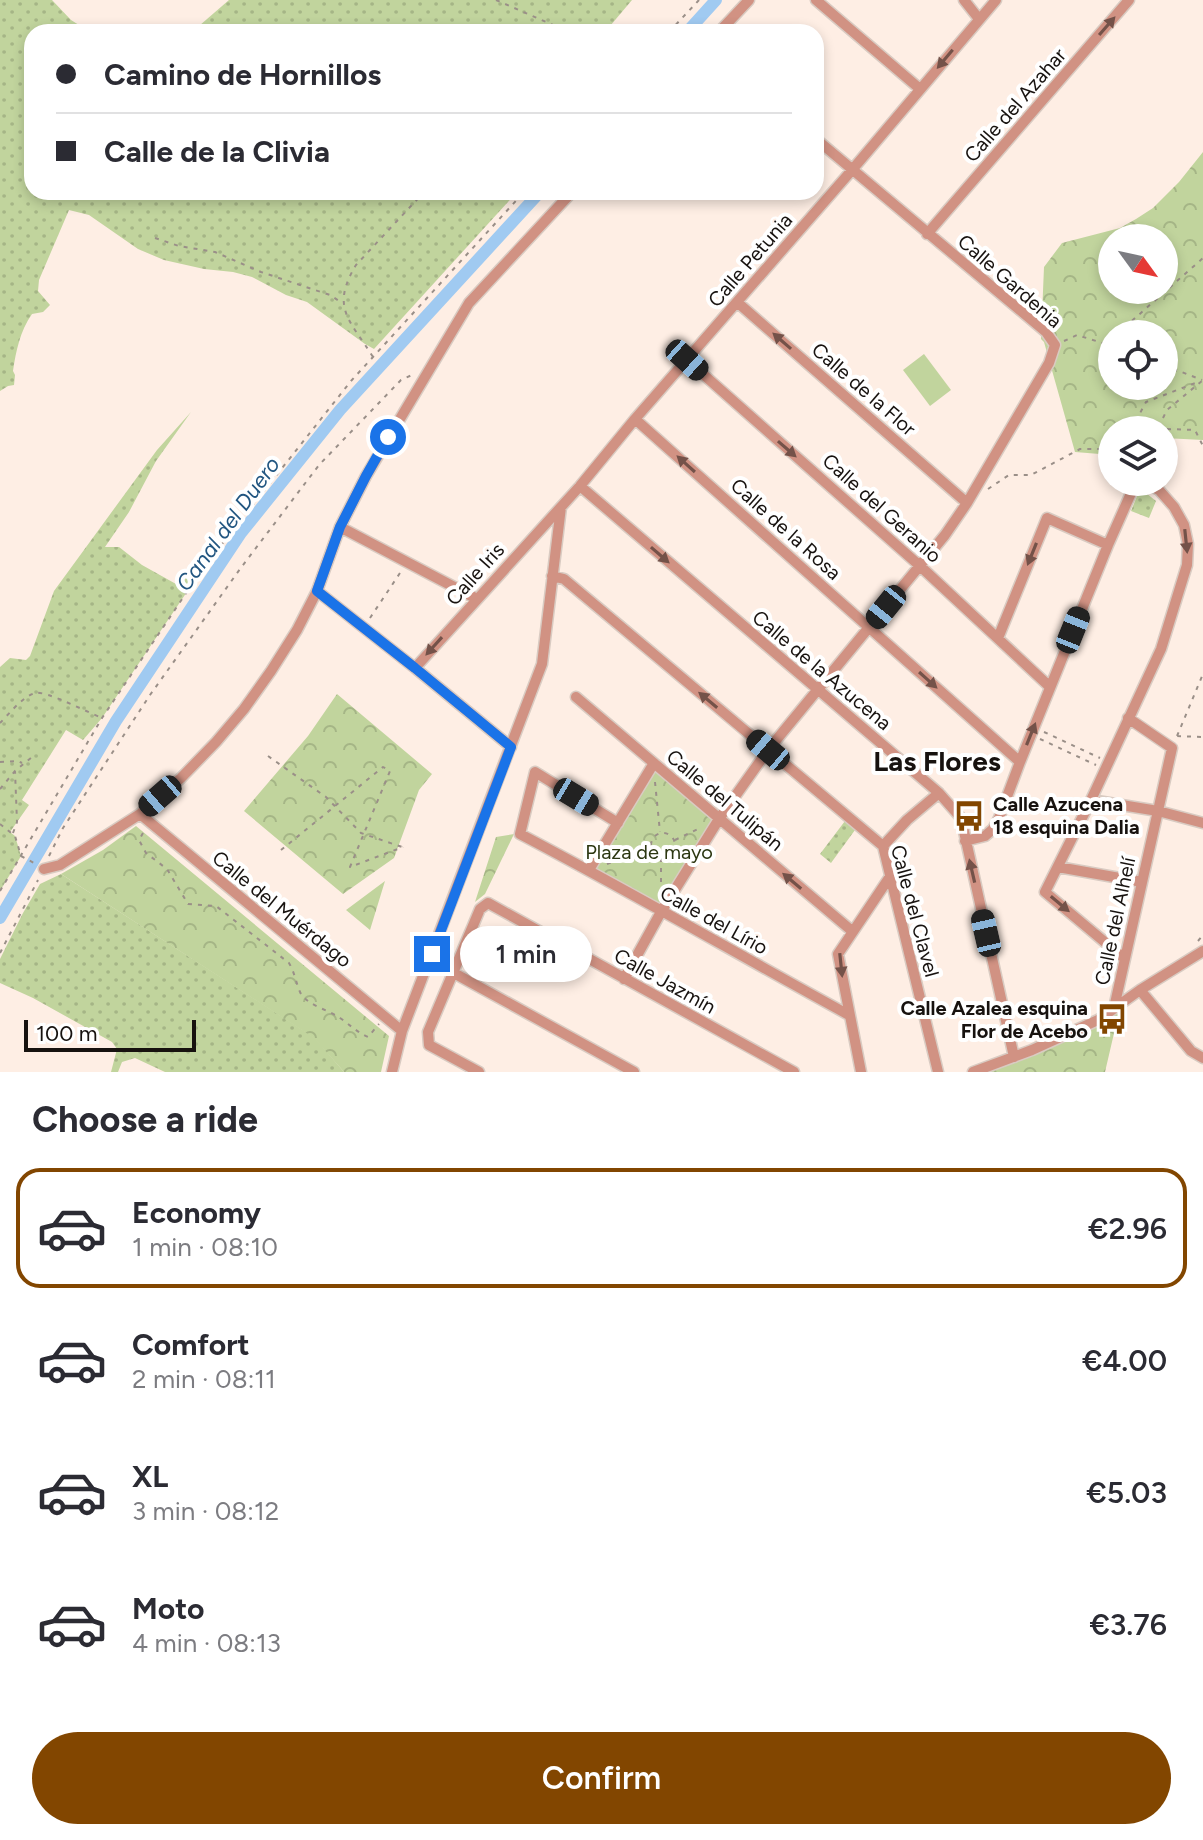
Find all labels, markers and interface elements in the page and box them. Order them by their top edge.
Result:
one-way arrow [1097,17,1115,36]
street label: Calle del Azahar [959,43,1071,167]
one-way arrow [937,49,954,69]
text: Camino de Hornillos [104,56,381,93]
text: Calle de la Clivia [104,133,330,170]
street label: Calle Petunia [703,208,797,312]
north arrow [1098,224,1178,304]
map controls [1098,224,1178,496]
street label: Calle Gardenia [953,229,1067,333]
button: locate [1098,320,1178,400]
one-way arrow [772,333,792,350]
car [661,335,713,385]
street label: Calle de la Flor [807,337,921,441]
button: layers [1098,416,1178,496]
route start [370,419,406,455]
one-way arrow [778,439,797,457]
street label: Calle del Geranio [818,448,946,568]
water label: Canal del Duero [170,451,286,596]
one-way arrow [676,456,695,474]
street label: Calle de la Rosa [726,473,846,585]
one-way arrow [1179,529,1192,554]
street label: Calle Iris [441,538,509,610]
one-way arrow [1025,542,1038,566]
one-way arrow [650,546,670,563]
car [862,581,910,633]
car [1053,603,1093,657]
street label: Calle de la Azucena [748,605,896,735]
one-way arrow [426,637,444,656]
one-way arrow [918,670,937,688]
one-way arrow [698,692,718,708]
one-way arrow [1025,722,1038,746]
car [742,725,794,775]
street label: Calle del Tulipán [662,744,788,856]
district label: Las Flores [873,744,1001,778]
car [134,771,186,821]
car [549,774,603,820]
place label: Calle Azucena 18 esquina Dalia [993,792,1140,839]
bus stop icon: Calle Azucena 18 esquina Dalia [952,799,986,833]
park label: Plaza de mayo [585,840,713,864]
street label: Calle del Clavel [886,842,944,980]
street label: Calle del Muérdago [207,845,357,973]
street label: Calle del Alhelí [1090,853,1141,987]
one-way arrow [965,859,978,884]
one-way arrow [782,873,802,890]
street label: Calle del Lírio [656,881,772,959]
one-way arrow [1050,895,1070,912]
car [969,907,1003,959]
callout: 1 min [460,926,592,982]
route end [414,936,450,972]
text: 1 min [496,938,556,970]
street label: Calle Jazmín [610,943,720,1019]
one-way arrow [834,953,847,978]
place label: Calle Azalea esquina Flor de Acebo [900,996,1088,1043]
bus stop icon: Calle Azalea esquina Flor de Acebo [1095,1002,1129,1036]
scale bar [24,1016,196,1052]
text: 100 m [36,1020,97,1047]
text: Choose a ride [32,1098,258,1141]
icon: car [36,1192,108,1264]
text: Economy [132,1194,261,1231]
text: €2.96 [1088,1210,1167,1247]
text: 1 min · 08:10 [132,1231,278,1263]
icon: car [36,1324,108,1396]
text: Comfort [132,1326,250,1363]
text: €4.00 [1082,1342,1167,1379]
text: 2 min · 08:11 [132,1363,276,1395]
icon: car [36,1456,108,1528]
text: XL [132,1458,168,1495]
text: €5.03 [1086,1474,1167,1511]
text: 3 min · 08:12 [132,1495,279,1527]
icon: car [36,1588,108,1660]
text: Moto [132,1590,204,1627]
text: €3.76 [1089,1606,1167,1643]
text: 4 min · 08:13 [132,1627,281,1659]
button: Confirm [32,1732,1171,1824]

